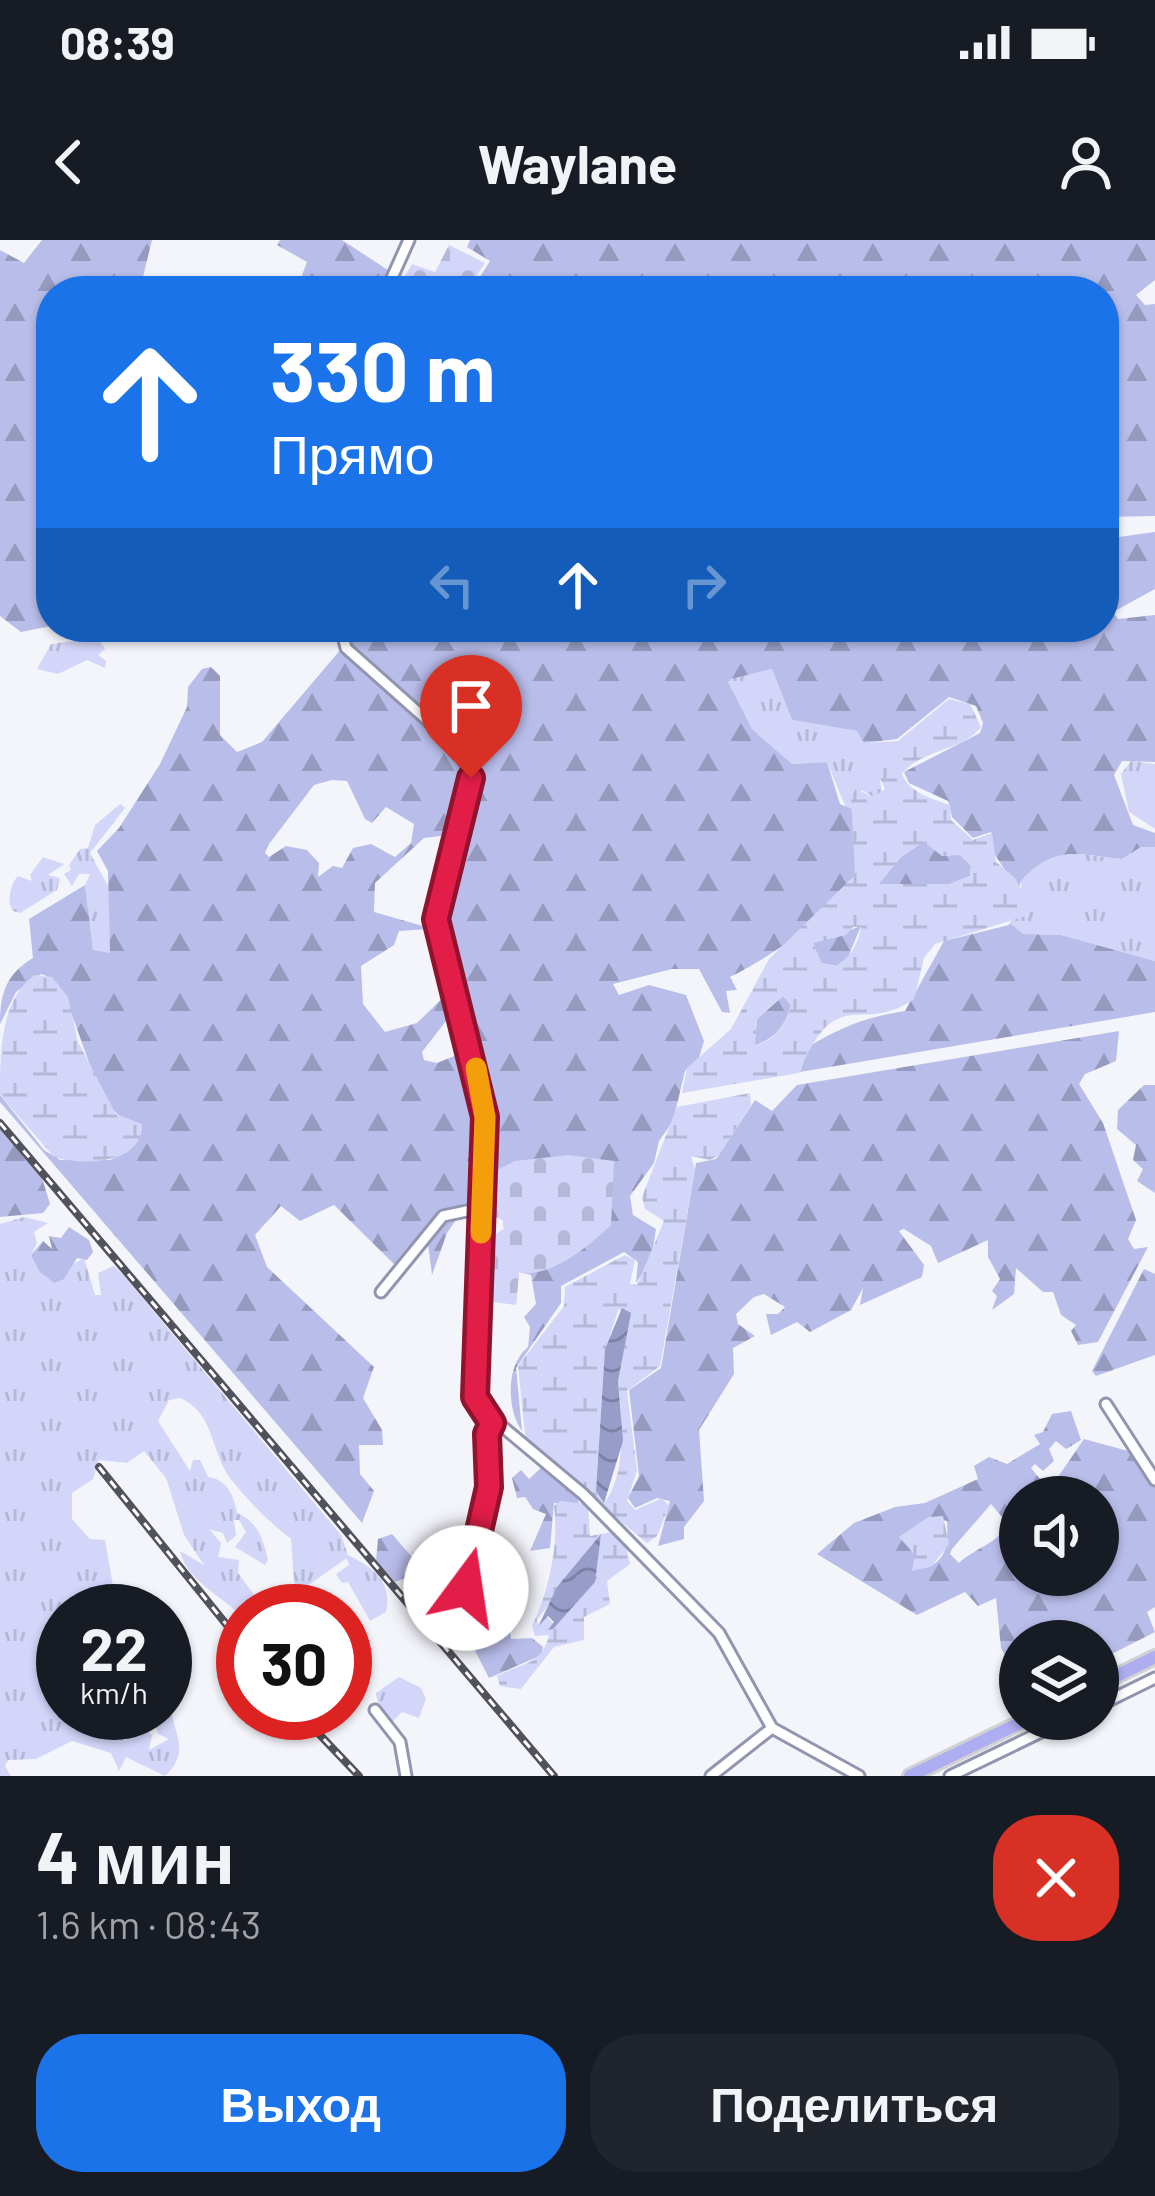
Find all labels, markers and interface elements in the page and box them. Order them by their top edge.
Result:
text: 08:39 [60,15,175,69]
icon: back [36,129,102,195]
icon: person [1053,129,1119,195]
text: Waylane [478,130,677,195]
text: 330 m [270,318,496,419]
icon: ahead [72,324,228,480]
text: Прямо [270,420,435,485]
icon: left [419,552,485,618]
icon: ahead [545,552,611,618]
icon: right [671,552,737,618]
pin [420,655,522,778]
icon: arrive [438,673,504,739]
map controls [999,1476,1119,1740]
button: sound [999,1476,1119,1596]
position arrow [403,1525,529,1651]
speed limit sign: 30 [216,1584,372,1740]
text: 22 [80,1611,148,1683]
button: layers [999,1620,1119,1740]
text: km/h [80,1674,148,1710]
text: 4 мин [36,1812,235,1898]
button: close [993,1815,1119,1941]
text: 1.6 km · 08:43 [36,1900,261,1947]
button: Выход [36,2034,566,2172]
button: Поделиться [590,2034,1119,2172]

